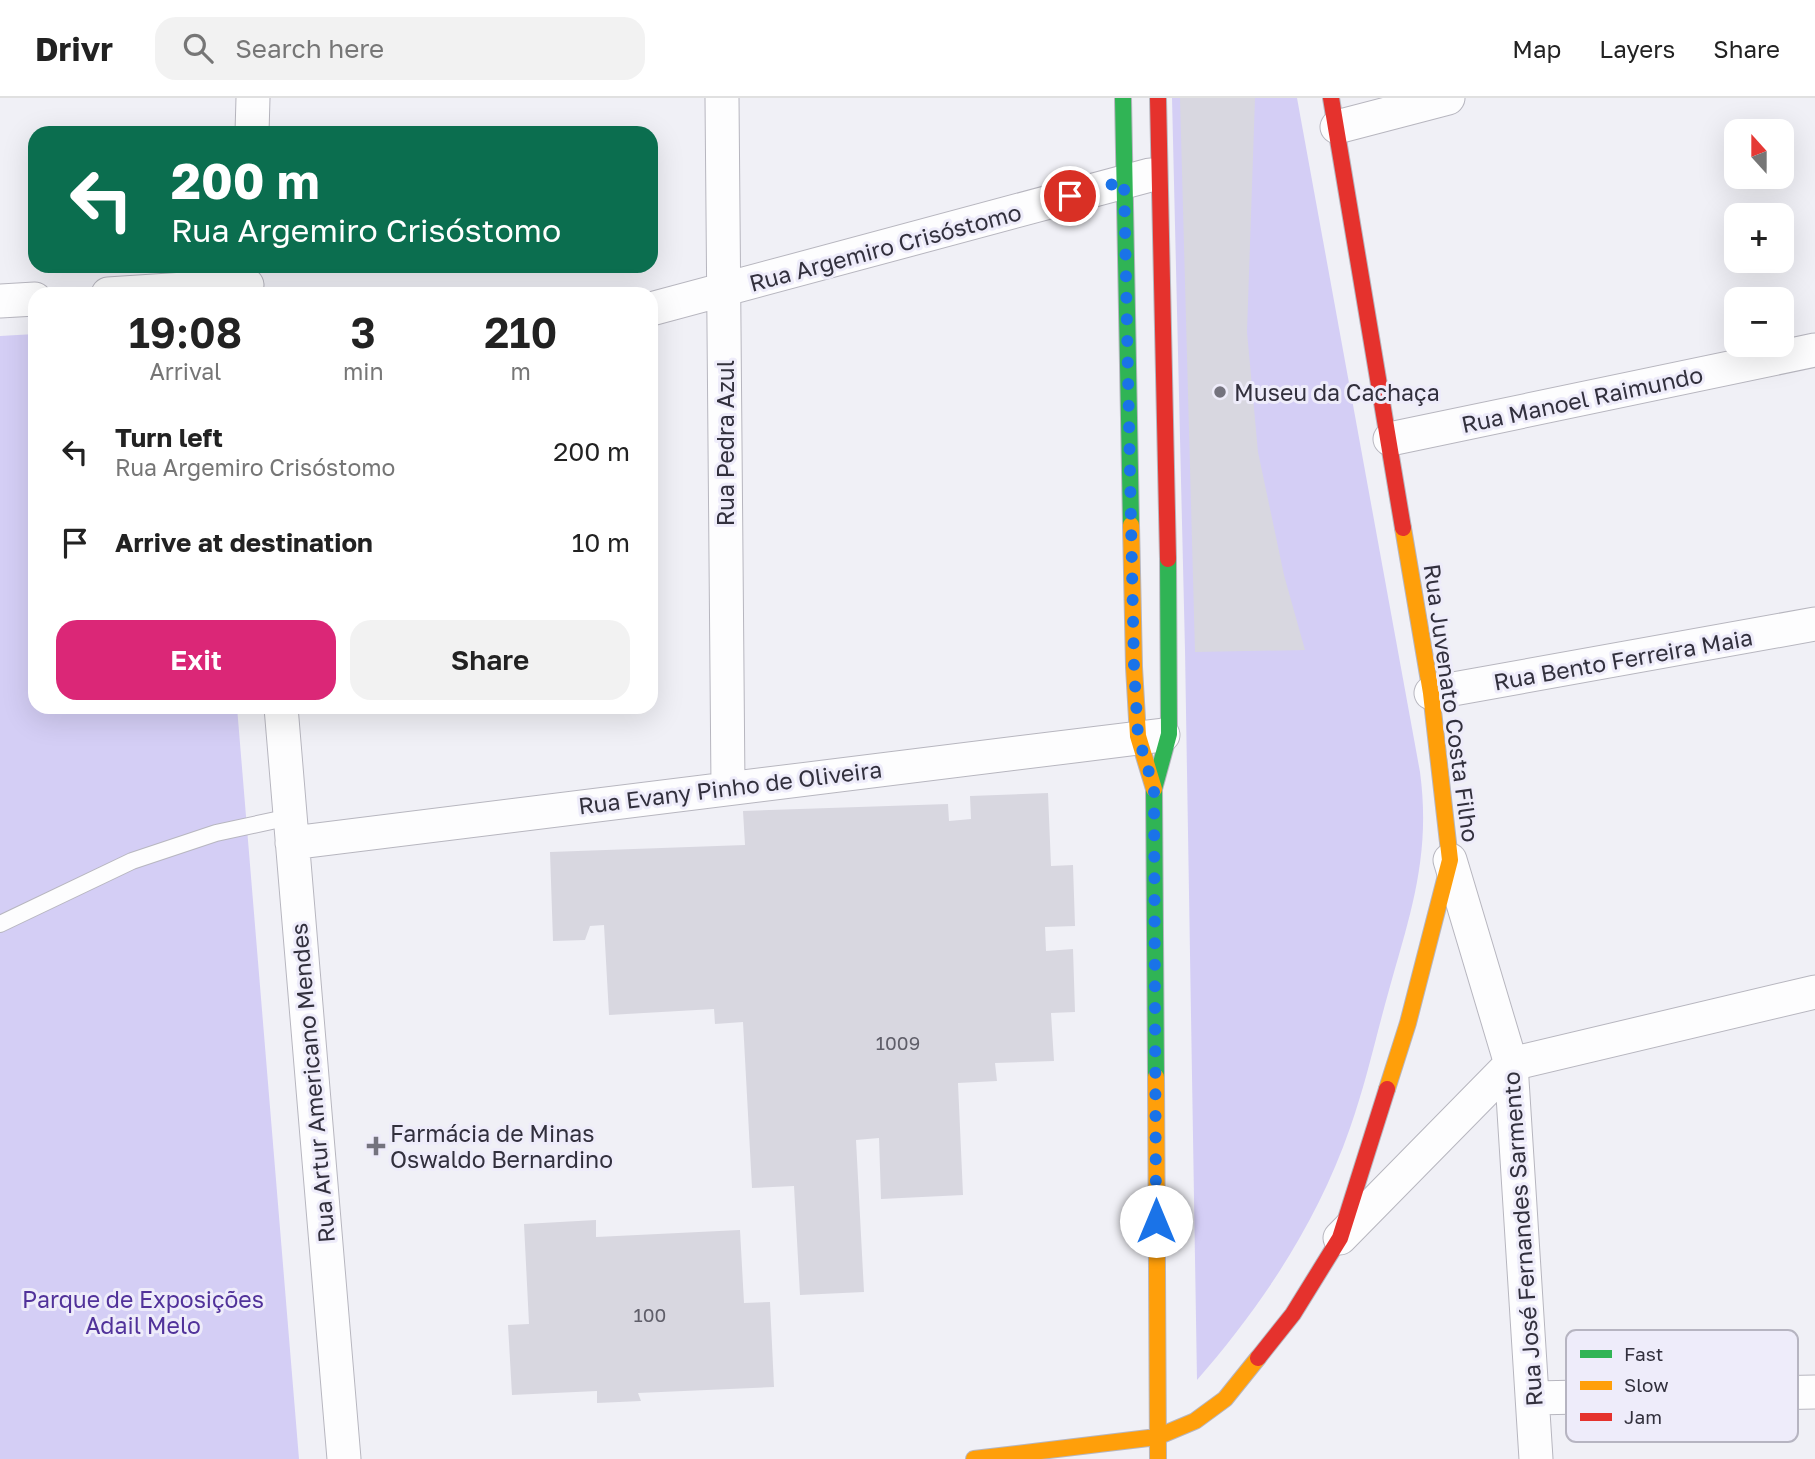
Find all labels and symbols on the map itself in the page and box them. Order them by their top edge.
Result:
north arrow [1724,119,1794,189]
pin [1040,166,1100,226]
street label: Rua Argemiro Crisóstomo [746,197,1024,297]
street label: Rua Pedra Azul [711,360,739,526]
street label: Rua Manoel Raimundo [1459,360,1705,438]
place label: Museu da Cachaça [1234,378,1440,406]
marker: Museu da Cachaça [1212,384,1228,400]
street label: Rua Juvenato Costa Filho [1419,562,1485,844]
street label: Rua Bento Ferreira Maia [1491,622,1755,696]
street label: Rua Evany Pinho de Oliveira [577,754,883,820]
street label: Rua Artur Americano Mendes [284,922,340,1244]
house number: 1009 [876,1031,920,1054]
street label: Rua José Fernandes Sarmento [1496,1071,1548,1407]
place label: Farmácia de Minas Oswaldo Bernardino [390,1119,613,1173]
marker: Farmácia de Minas Oswaldo Bernardino [368,1138,384,1154]
position arrow [1119,1184,1193,1258]
park label: Parque de Exposições Adail Melo [22,1285,264,1339]
house number: 100 [634,1303,666,1326]
legend [1566,1330,1798,1442]
text: Fast [1624,1342,1663,1365]
text: Slow [1624,1373,1669,1396]
text: Jam [1624,1405,1662,1428]

